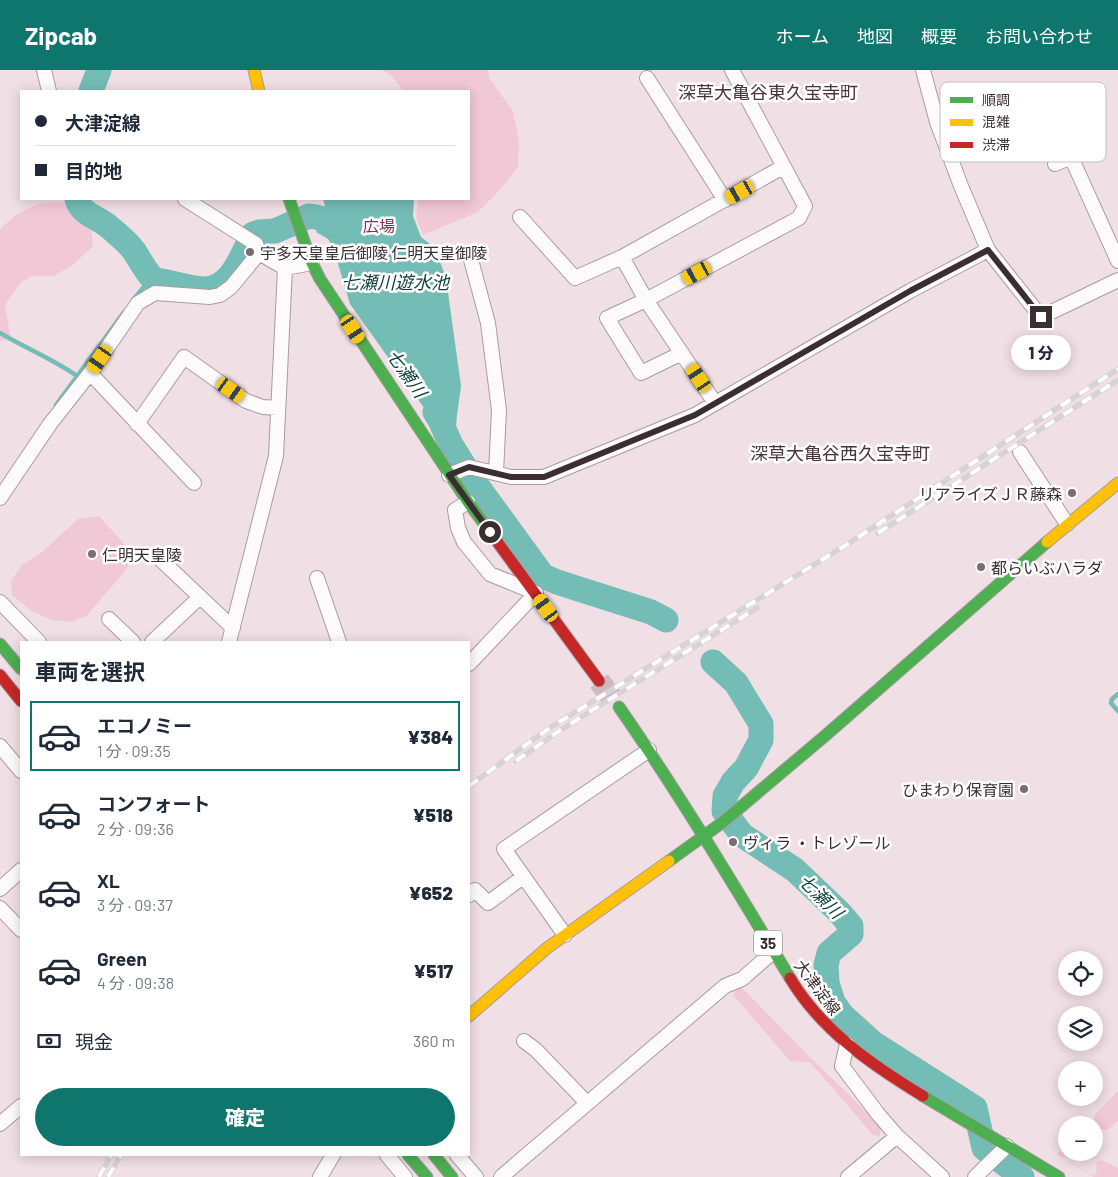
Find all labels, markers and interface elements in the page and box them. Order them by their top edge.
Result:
text: Zipcab [25,21,97,50]
text: ホーム [776,25,829,47]
text: 地図 [857,25,893,47]
text: 概要 [921,25,957,47]
text: お問い合わせ [985,25,1093,47]
district label: 深草大亀谷東久宝寺町 [678,81,858,103]
legend [940,82,1106,162]
text: 順調 [982,91,1010,108]
text: 大津淀線 [65,111,141,134]
text: 混雑 [982,113,1010,130]
text: 渋滞 [982,136,1010,153]
text: 目的地 [65,159,122,182]
car [723,178,756,206]
park label: 広場 [363,216,395,235]
place label: 宇多天皇皇后御陵 仁明天皇御陵 [260,243,487,262]
marker: 宇多天皇皇后御陵 仁明天皇御陵 [244,246,256,258]
car [680,259,713,287]
water label: 七瀬川遊水池 [341,271,451,293]
route end [1030,306,1052,328]
car [338,312,367,346]
callout: 1 分 [1011,334,1071,370]
car [85,342,114,376]
text: 1 分 [1029,343,1053,362]
water label: 七瀬川 [383,345,433,403]
car [684,361,713,395]
car [214,375,247,405]
district label: 深草大亀谷西久宝寺町 [750,442,930,464]
place label: リアライズＪＲ藤森 [918,484,1062,503]
marker: リアライズＪＲ藤森 [1066,487,1078,499]
route start [479,521,501,543]
place label: 仁明天皇陵 [102,545,182,564]
marker: 仁明天皇陵 [86,548,98,560]
place label: 都らいぶハラダ [991,558,1103,577]
marker: 都らいぶハラダ [975,561,987,573]
car [531,591,560,625]
text: 車両を選択 [35,658,145,684]
icon: car [37,714,82,759]
text: エコノミー [97,714,192,737]
text: ¥384 [407,725,453,748]
text: 1 分 · 09:35 [97,741,171,760]
place label: ひまわり保育園 [902,780,1014,799]
marker: ひまわり保育園 [1018,783,1030,795]
icon: car [37,792,82,837]
text: コンフォート [97,792,210,815]
text: ¥518 [413,803,453,826]
text: 2 分 · 09:36 [97,819,174,838]
place label: ヴィラ ・トレゾール [743,833,890,852]
marker: ヴィラ ・トレゾール [727,836,739,848]
text: XL [97,869,120,892]
water label: 七瀬川 [794,869,849,924]
icon: car [37,870,82,915]
text: ¥652 [408,881,453,904]
text: 3 分 · 09:37 [97,895,173,914]
road number: 35 [754,930,782,956]
text: Green [97,947,147,970]
icon: car [37,948,82,993]
map controls [1058,951,1103,1161]
button: locate [1058,951,1103,996]
street label: 大津淀線 [791,956,845,1018]
text: ¥517 [413,959,453,982]
text: 4 分 · 09:38 [97,973,174,992]
button: layers [1058,1006,1103,1051]
icon: cash [35,1027,63,1055]
text: 現金 [75,1030,113,1053]
text: 360 m [413,1031,455,1050]
button: + [1058,1061,1103,1106]
button: 確定 [35,1088,455,1146]
button: − [1058,1116,1103,1161]

